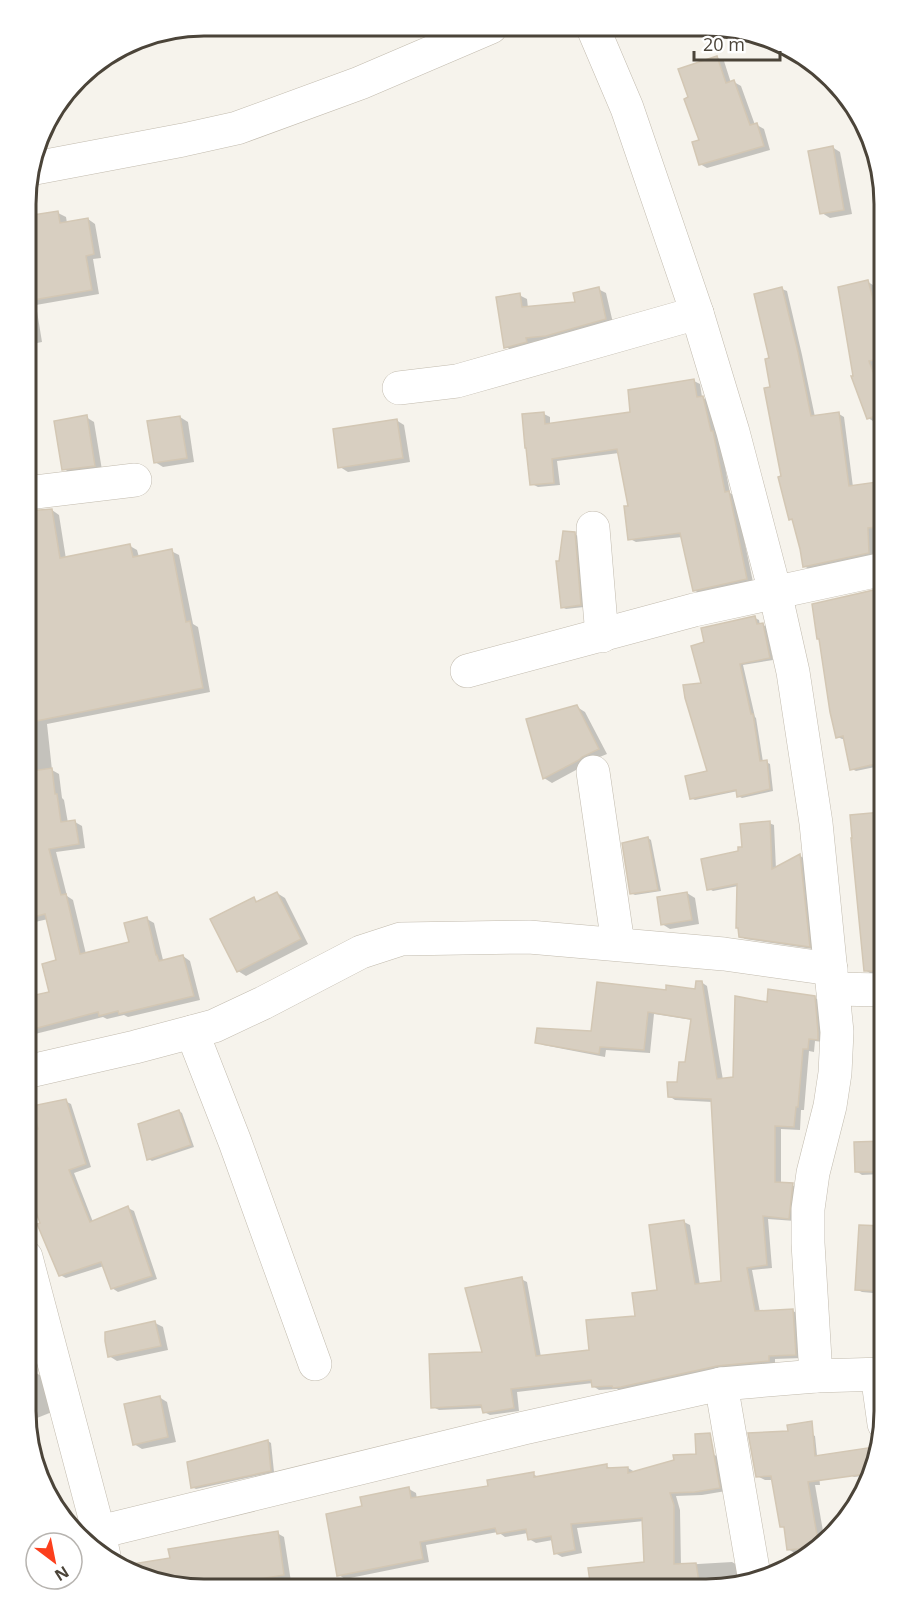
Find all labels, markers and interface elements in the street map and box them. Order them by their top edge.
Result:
scale bar [694,24,780,62]
text: 20 m [703,32,745,56]
north arrow [24,1531,84,1591]
text: N [51,1561,73,1586]

